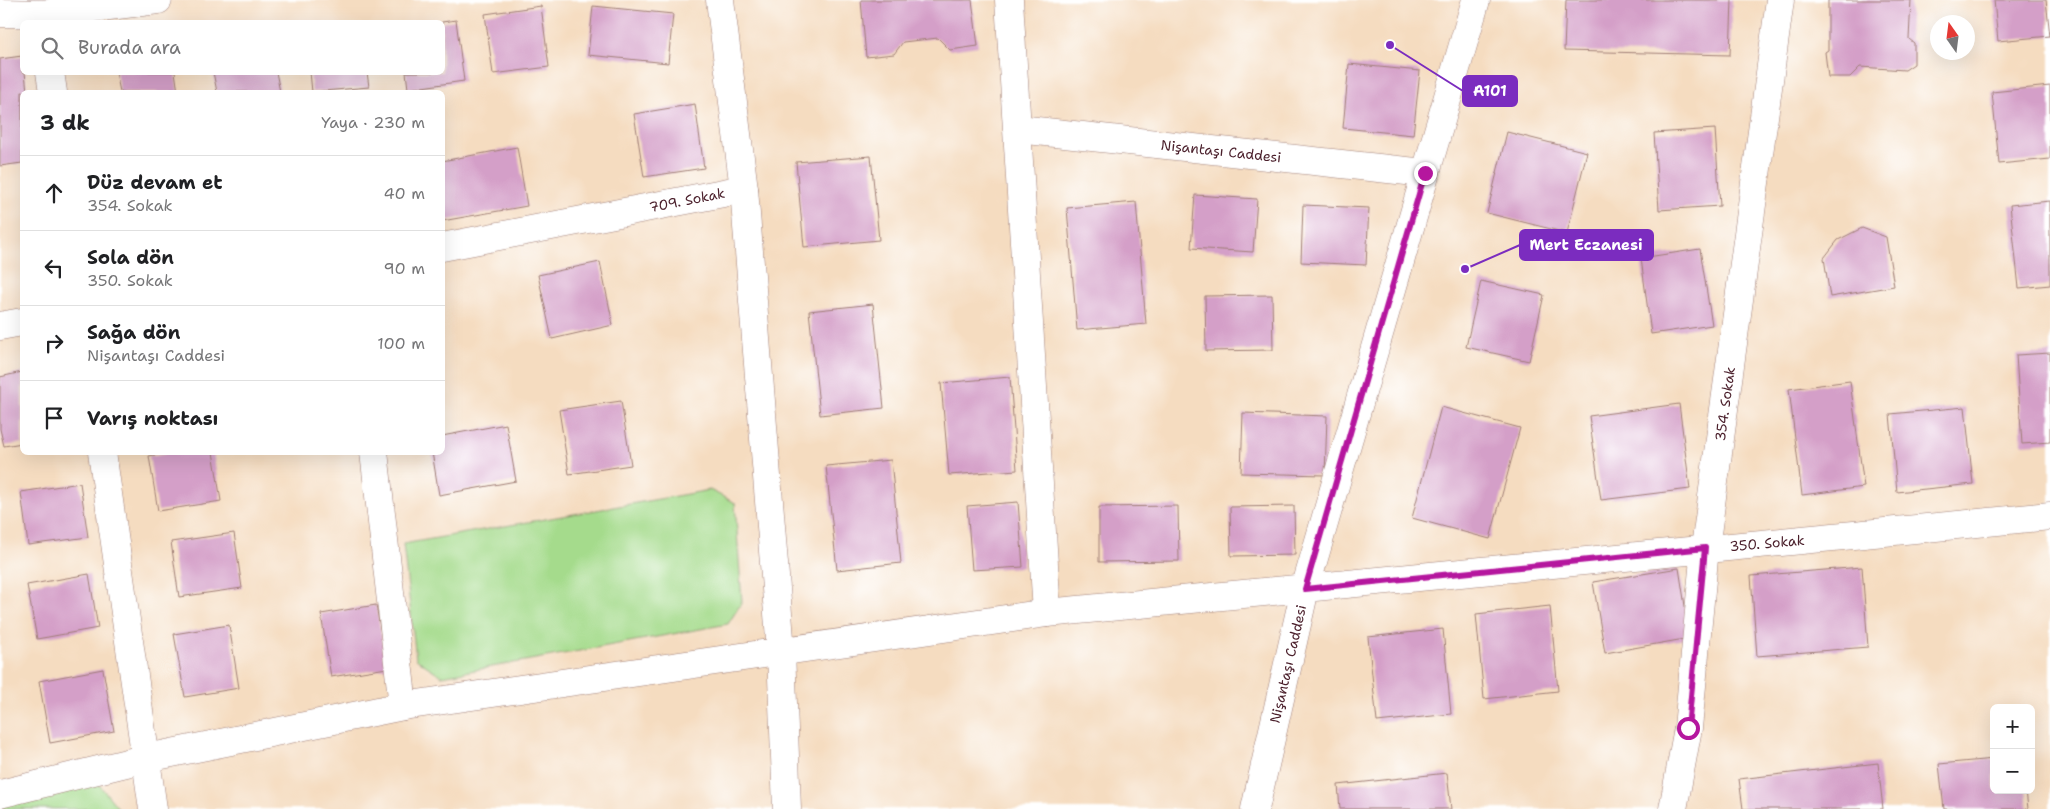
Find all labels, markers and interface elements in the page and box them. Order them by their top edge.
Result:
north arrow [1930,15,1975,60]
search box [20,20,445,75]
icon: search [38,34,66,62]
text: Burada ara [78,35,181,60]
callout: A101 [1463,76,1517,106]
text: A101 [1473,81,1507,101]
text: 3 dk [40,109,90,137]
text: Yaya · 230 m [321,112,425,133]
street label: Nişantaşı Caddesi [1160,136,1282,166]
route end [1414,162,1437,185]
text: Düz devam et [87,170,223,195]
icon: ahead [40,179,68,207]
text: 40 m [383,183,425,204]
street label: 709. Sokak [648,184,726,216]
text: 354. Sokak [87,195,173,216]
callout: Mert Eczanesi [1520,230,1653,260]
text: Mert Eczanesi [1529,235,1643,255]
text: Sola dön [87,245,174,270]
icon: left [40,254,68,282]
text: 90 m [384,258,425,279]
text: 350. Sokak [87,270,173,291]
text: Sağa dön [87,320,180,345]
icon: right [40,329,68,357]
text: 100 m [377,333,425,354]
text: Nişantaşı Caddesi [87,345,225,366]
street label: 354. Sokak [1711,366,1739,442]
icon: arrive [40,404,68,432]
text: Varış noktası [87,406,218,431]
street label: 350. Sokak [1729,531,1805,555]
street label: Nişantaşı Caddesi [1266,603,1310,725]
map controls [1990,704,2035,794]
button: + [1990,704,2035,749]
route start [1677,717,1700,740]
button: − [1990,749,2035,794]

